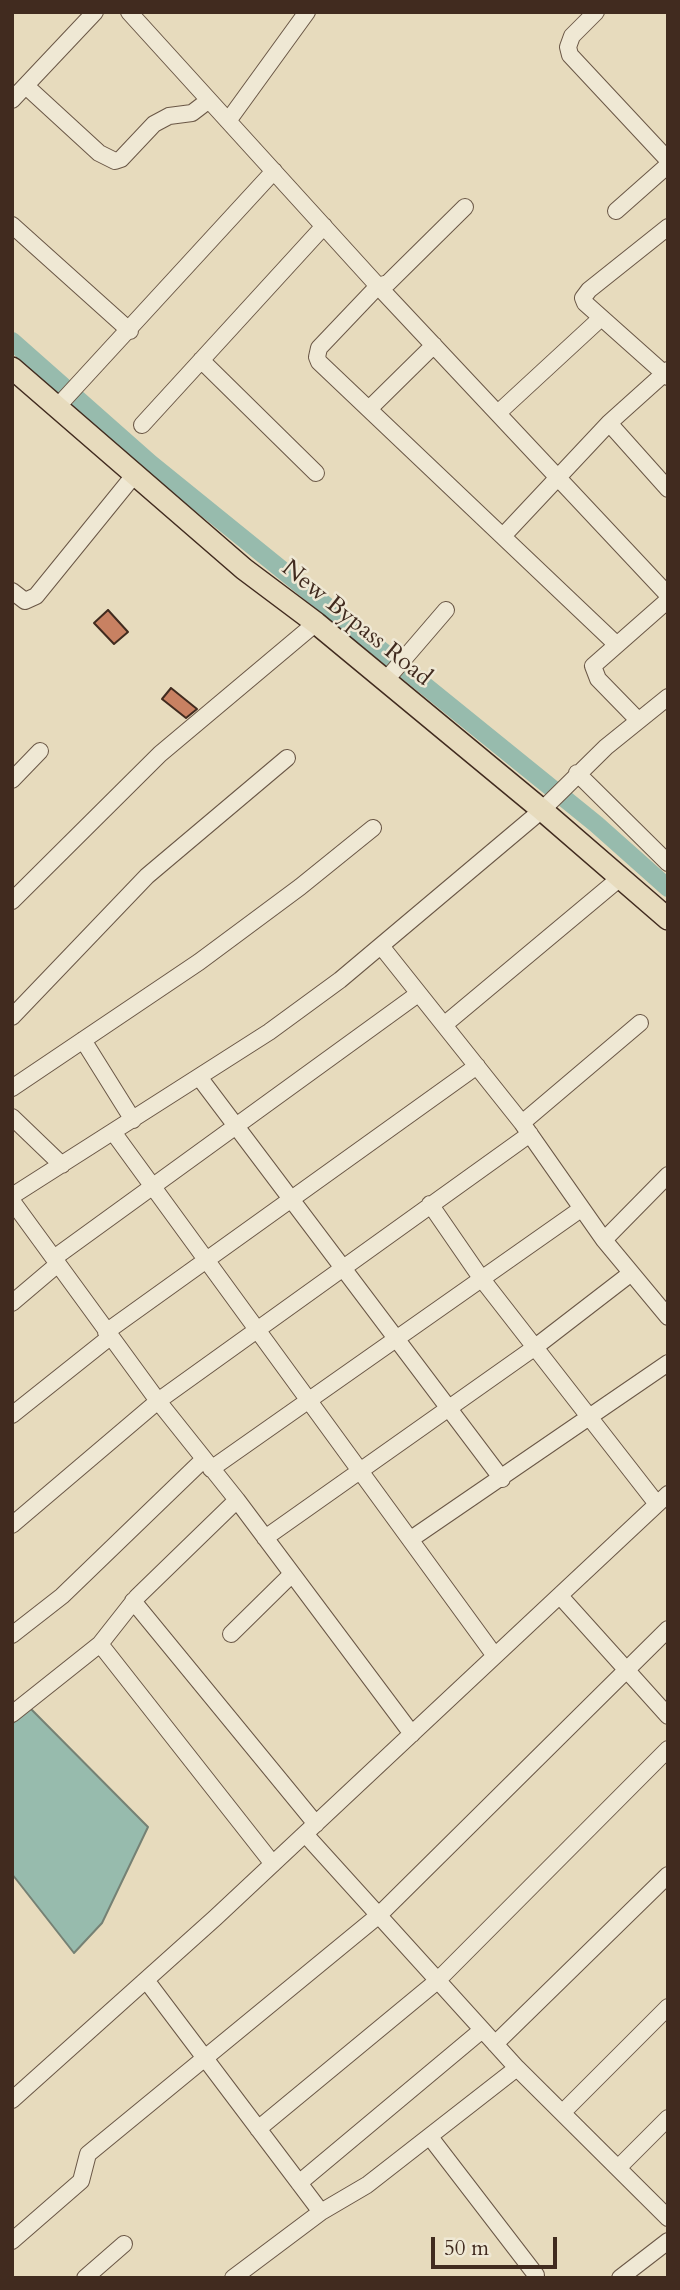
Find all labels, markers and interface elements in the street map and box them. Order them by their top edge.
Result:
street label: New Bypass Road [275,555,437,693]
scale bar [435,2224,561,2268]
text: 50 m [444,2234,489,2263]

